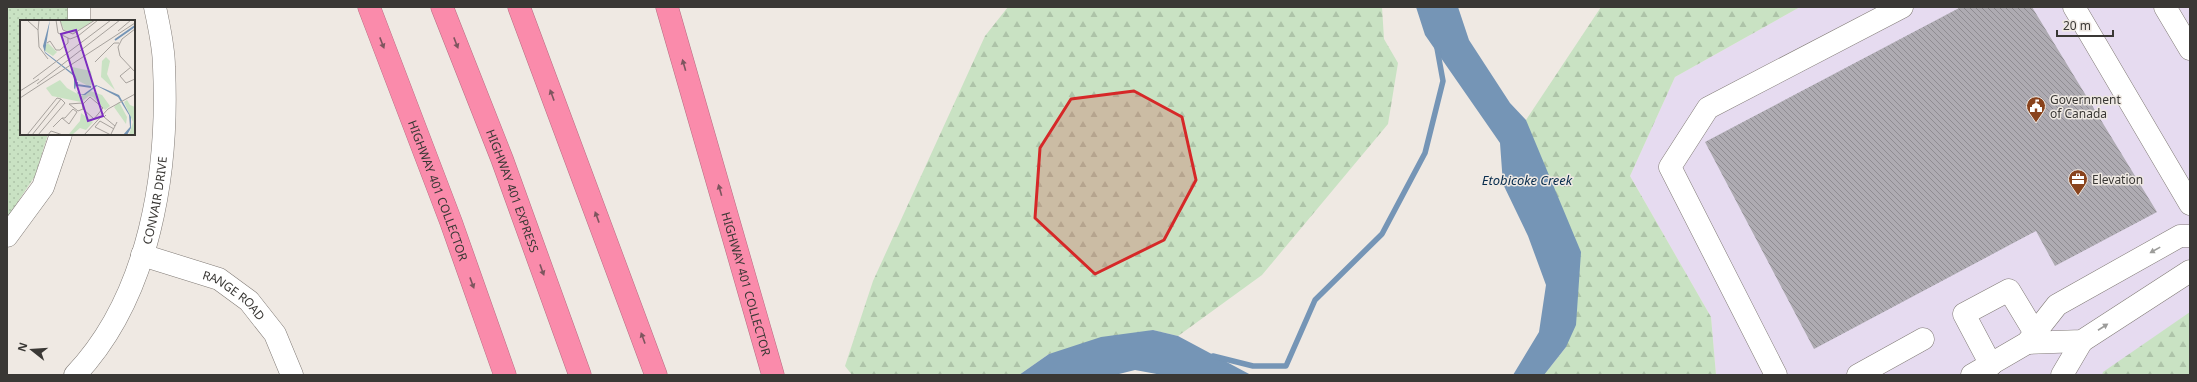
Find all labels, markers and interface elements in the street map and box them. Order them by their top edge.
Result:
scale bar [2057,12,2113,38]
text: 20 m [2063,17,2091,34]
inset map [20,20,135,135]
one-way arrow [380,38,386,50]
one-way arrow [454,38,460,50]
one-way arrow [681,58,687,70]
one-way arrow [549,88,555,100]
place label: Government of Canada [2050,91,2121,122]
public building icon: Government of Canada [2025,95,2047,123]
street label: HIGHWAY 401 COLLECTOR [404,118,473,263]
street label: HIGHWAY 401 EXPRESS [483,127,544,255]
street label: CONVAIR DRIVE [138,156,170,246]
office icon: Elevation [2067,168,2089,196]
water label: Etobicoke Creek [1482,171,1573,189]
place label: Elevation [2092,171,2143,188]
one-way arrow [717,183,723,195]
one-way arrow [594,210,600,222]
street label: HIGHWAY 401 COLLECTOR [718,210,776,358]
one-way arrow [2149,247,2161,254]
one-way arrow [539,264,545,276]
street label: RANGE ROAD [201,266,269,324]
one-way arrow [470,278,476,290]
one-way arrow [2098,323,2109,331]
north arrow [12,330,52,370]
one-way arrow [639,332,645,344]
text: N [13,340,30,353]

